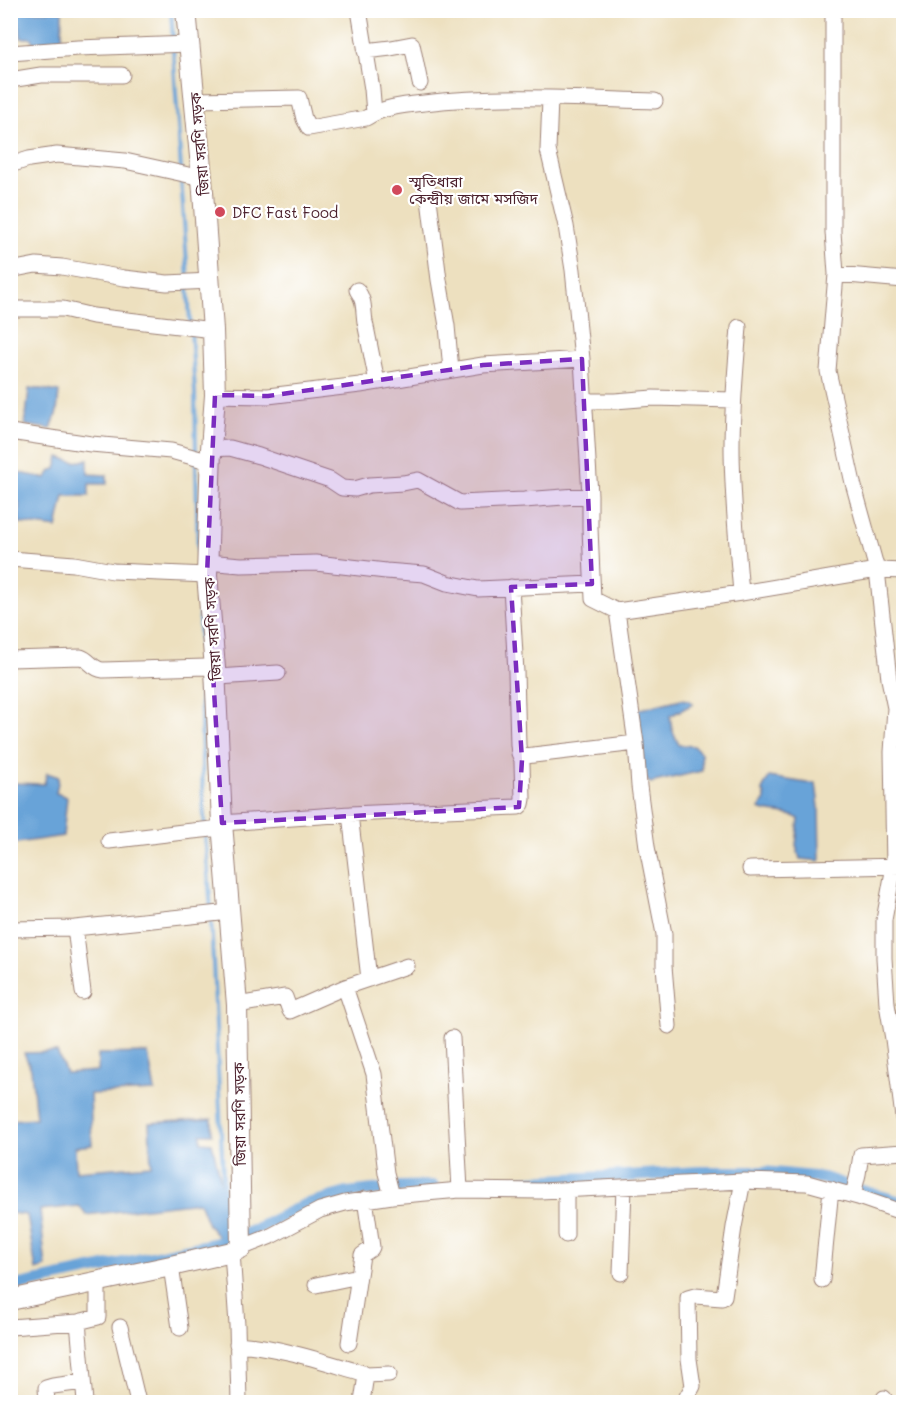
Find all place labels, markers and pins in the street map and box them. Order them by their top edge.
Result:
place label: স্মৃতিধারা কেন্দ্রীয় জামে মসজিদ [408,171,538,208]
marker: স্মৃতিধারা কেন্দ্রীয় জামে মসজিদ [390,183,404,197]
place label: DFC Fast Food [232,202,338,222]
marker: DFC Fast Food [213,205,227,219]

